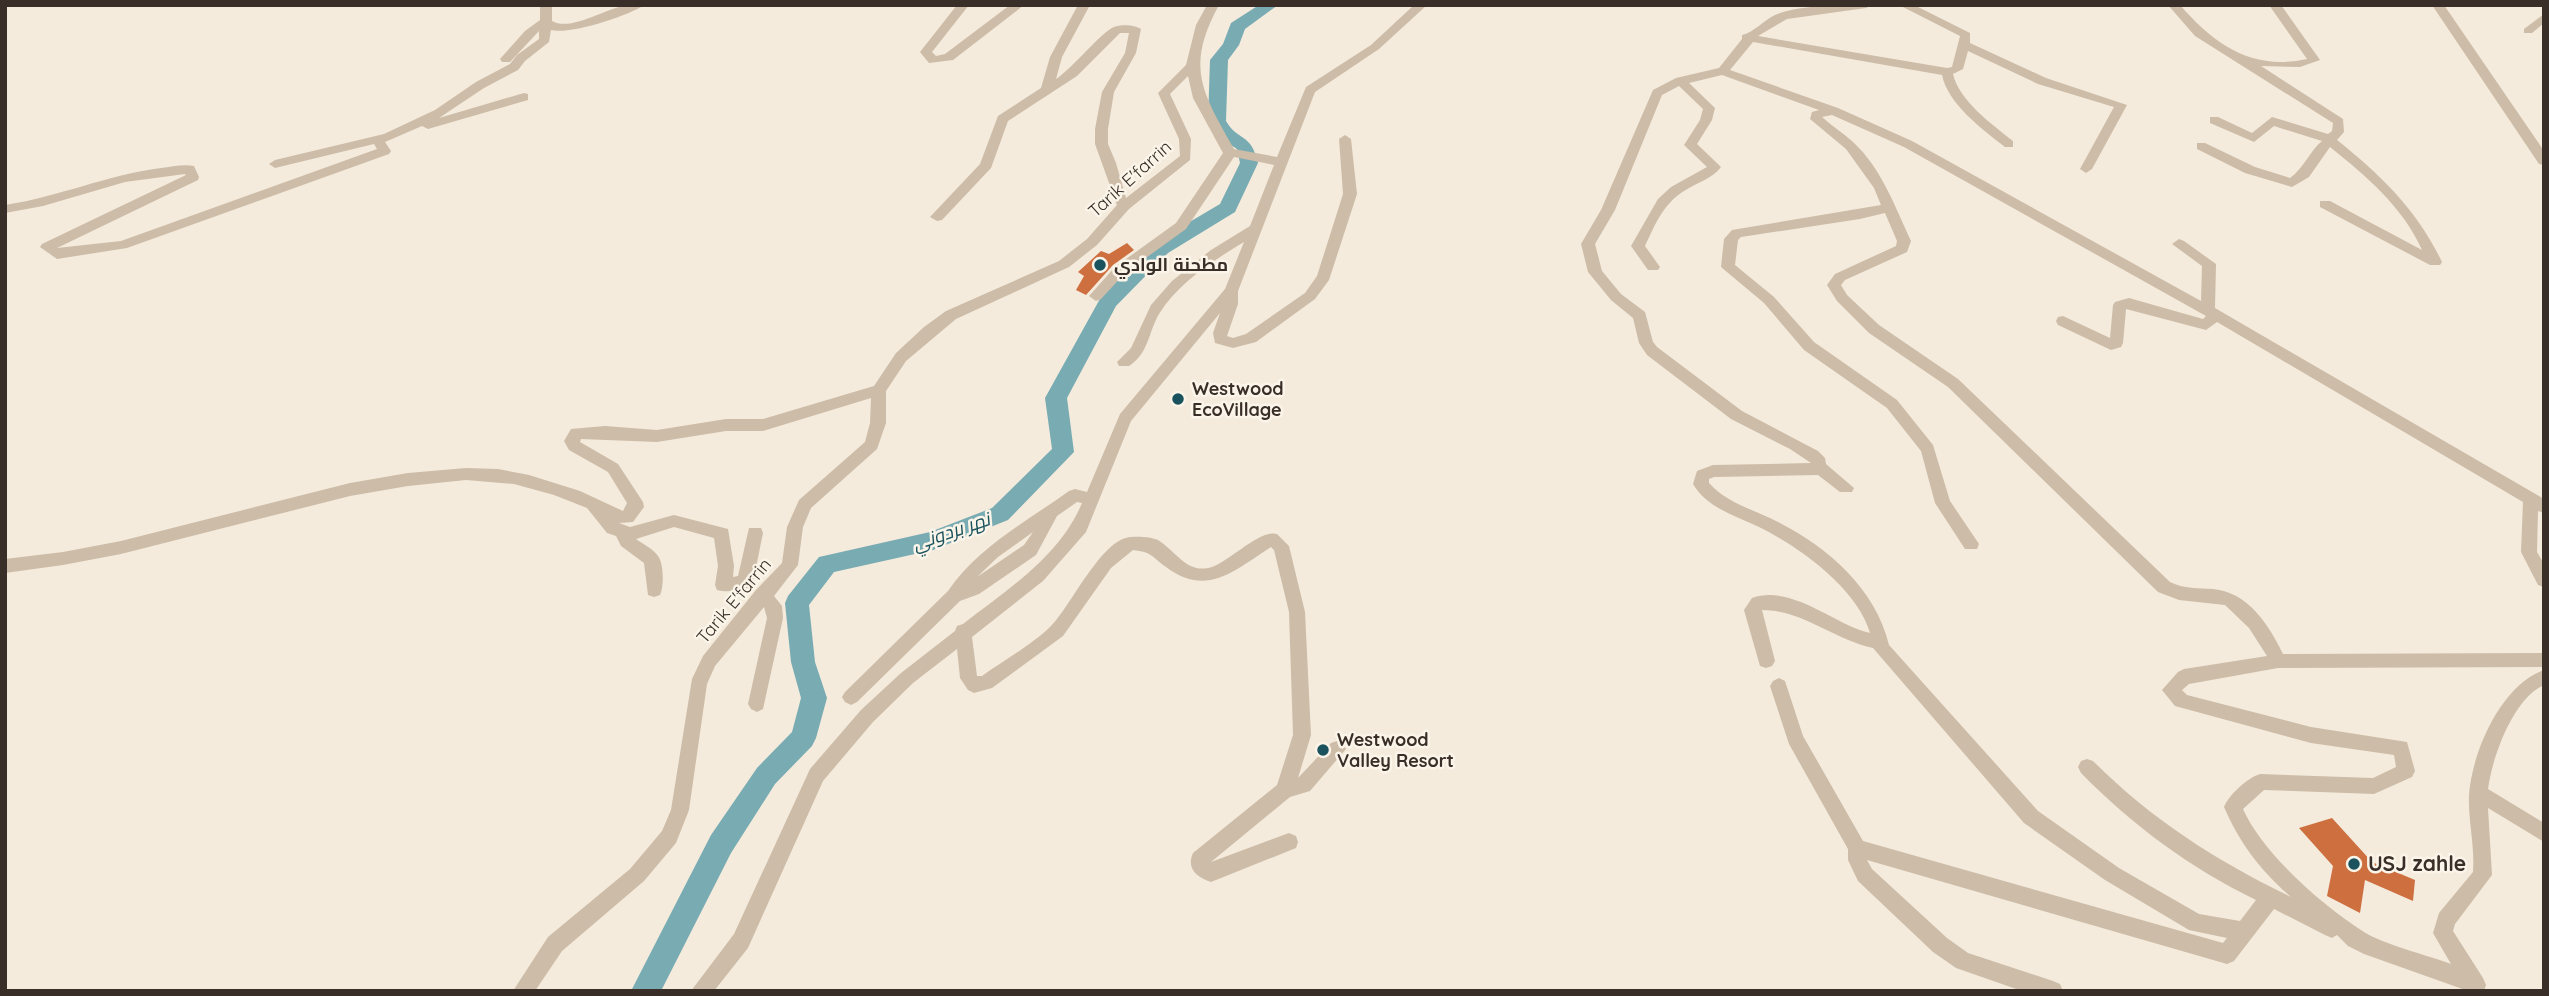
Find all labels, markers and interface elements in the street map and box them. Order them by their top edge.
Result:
street label: Tarik E'farrin [1083,135,1176,222]
place label: مطحنة الوادي [1114,253,1228,279]
marker: مطحنة الوادي [1092,257,1108,273]
place label: Westwood EcoVillage [1192,377,1284,421]
marker: Westwood EcoVillage [1170,391,1186,407]
water label: نهر بردوني [909,506,996,559]
street label: Tarik E'farrin [691,553,776,648]
place label: Westwood Valley Resort [1337,728,1454,772]
marker: Westwood Valley Resort [1315,742,1331,758]
place label: USJ zahle [2368,850,2466,876]
marker: USJ zahle [2346,856,2362,872]

